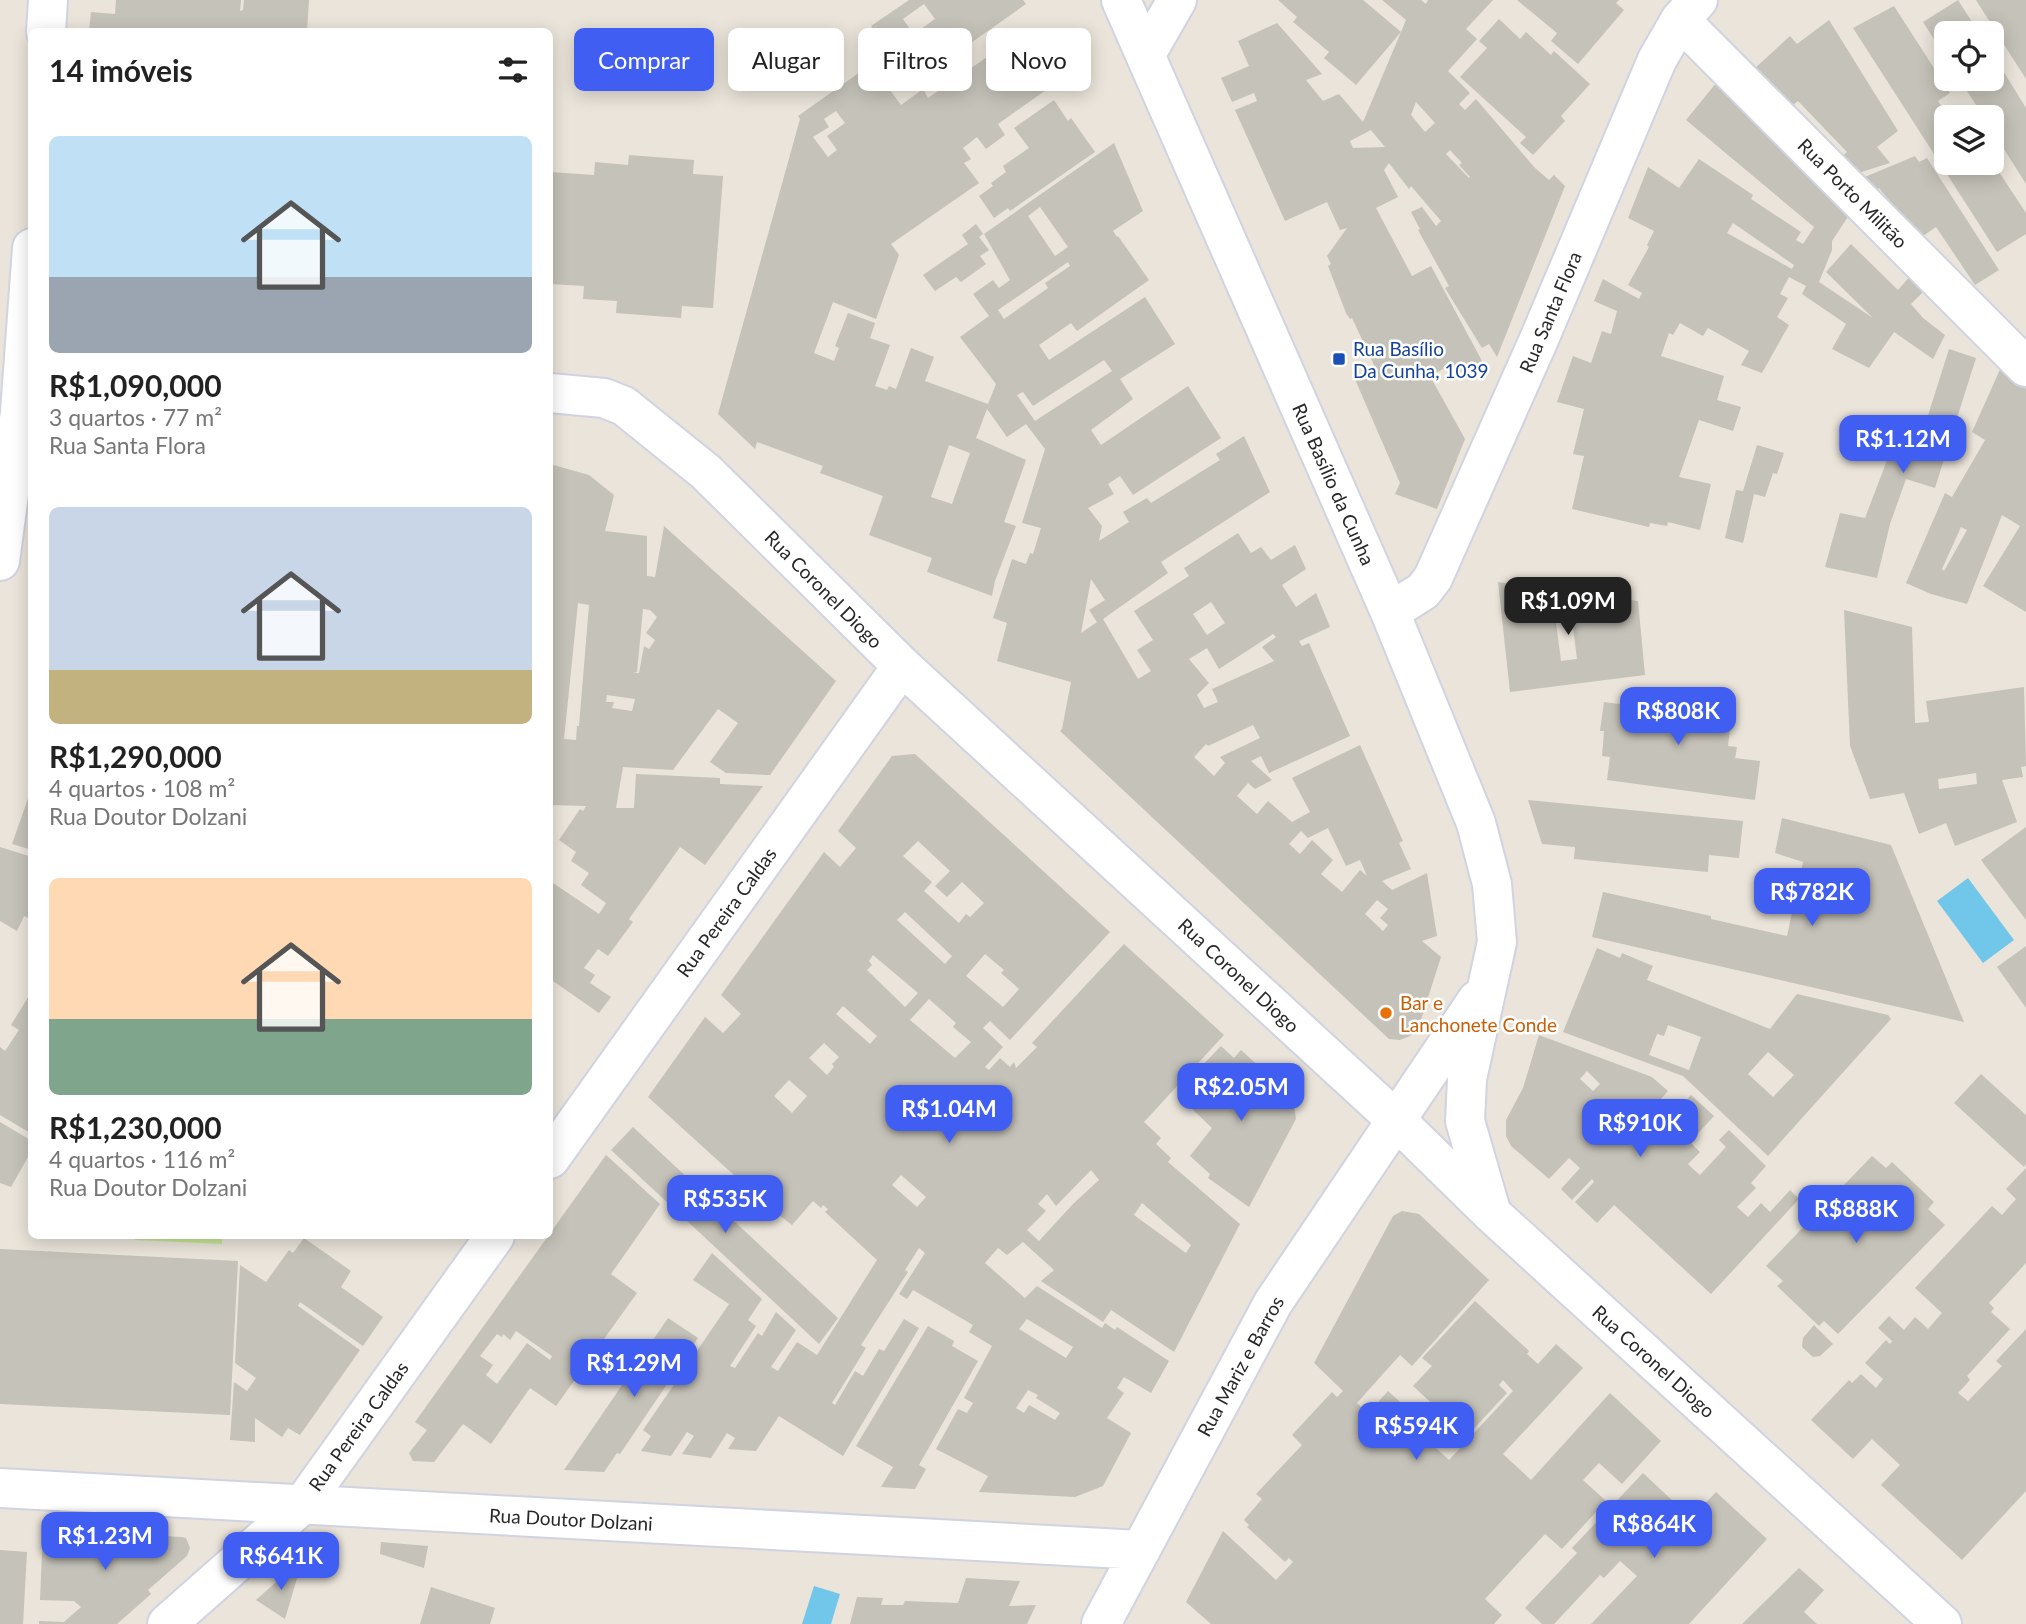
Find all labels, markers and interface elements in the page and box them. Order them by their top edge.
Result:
map controls [1934,21,2004,175]
button: locate [1934,21,2004,91]
chip: Comprar [574,28,714,91]
chip: Alugar [728,28,844,91]
chip: Filtros [858,28,972,91]
chip: Novo [986,28,1091,91]
icon: filters [494,51,532,89]
text: 14 imóveis [49,52,193,88]
button: layers [1934,105,2004,175]
street label: Rua Porto Militão [1793,133,1913,253]
icon: home [228,182,354,308]
street label: Rua Santa Flora [1514,248,1586,376]
place label: Rua Basílio Da Cunha, 1039 [1353,337,1489,382]
marker: Rua Basílio Da Cunha, 1039 [1331,351,1347,367]
text: R$1,090,000 [49,367,222,403]
street label: Rua Basílio da Cunha [1288,400,1380,568]
text: 3 quartos · 77 m² [49,403,222,431]
pin: R$1.12M [1838,416,1968,475]
text: R$1.12M [1855,424,1951,452]
text: Rua Santa Flora [49,431,206,459]
street label: Rua Coronel Diogo [760,525,888,653]
icon: home [228,553,354,679]
pin: R$1.09M [1503,578,1633,637]
text: R$1.09M [1520,586,1616,614]
pin: R$808K [1621,688,1735,747]
text: R$808K [1636,696,1720,724]
text: R$1,290,000 [49,738,222,774]
text: 4 quartos · 108 m² [49,774,235,802]
text: Rua Doutor Dolzani [49,802,247,830]
street label: Rua Pereira Caldas [671,843,781,981]
pin: R$782K [1755,869,1869,928]
text: R$782K [1770,877,1854,905]
street label: Rua Coronel Diogo [1174,913,1304,1037]
icon: home [228,924,354,1050]
place label: Bar e Lanchonete Conde [1400,991,1557,1036]
marker: Bar e Lanchonete Conde [1378,1005,1394,1021]
pin: R$2.05M [1176,1064,1306,1123]
text: R$2.05M [1193,1072,1289,1100]
pin: R$1.04M [884,1086,1014,1145]
text: R$1.04M [901,1094,997,1122]
pin: R$910K [1583,1100,1697,1159]
text: R$910K [1598,1108,1682,1136]
text: R$1,230,000 [49,1109,222,1145]
text: 4 quartos · 116 m² [49,1145,235,1173]
text: Rua Doutor Dolzani [49,1173,247,1201]
pin: R$535K [668,1176,782,1235]
text: R$535K [683,1184,767,1212]
pin: R$888K [1799,1186,1913,1245]
text: R$888K [1814,1194,1898,1222]
street label: Rua Mariz e Barros [1192,1292,1288,1440]
street label: Rua Coronel Diogo [1588,1300,1720,1422]
pin: R$1.29M [569,1340,699,1399]
text: R$1.29M [586,1348,682,1376]
street label: Rua Pereira Caldas [303,1357,413,1495]
pin: R$594K [1359,1402,1473,1462]
text: R$594K [1374,1411,1458,1439]
pin: R$864K [1597,1500,1711,1560]
street label: Rua Doutor Dolzani [489,1503,653,1535]
text: R$864K [1612,1509,1696,1537]
pin: R$1.23M [40,1512,170,1572]
text: R$1.23M [57,1521,153,1549]
pin: R$641K [224,1532,338,1592]
text: R$641K [239,1541,323,1569]

